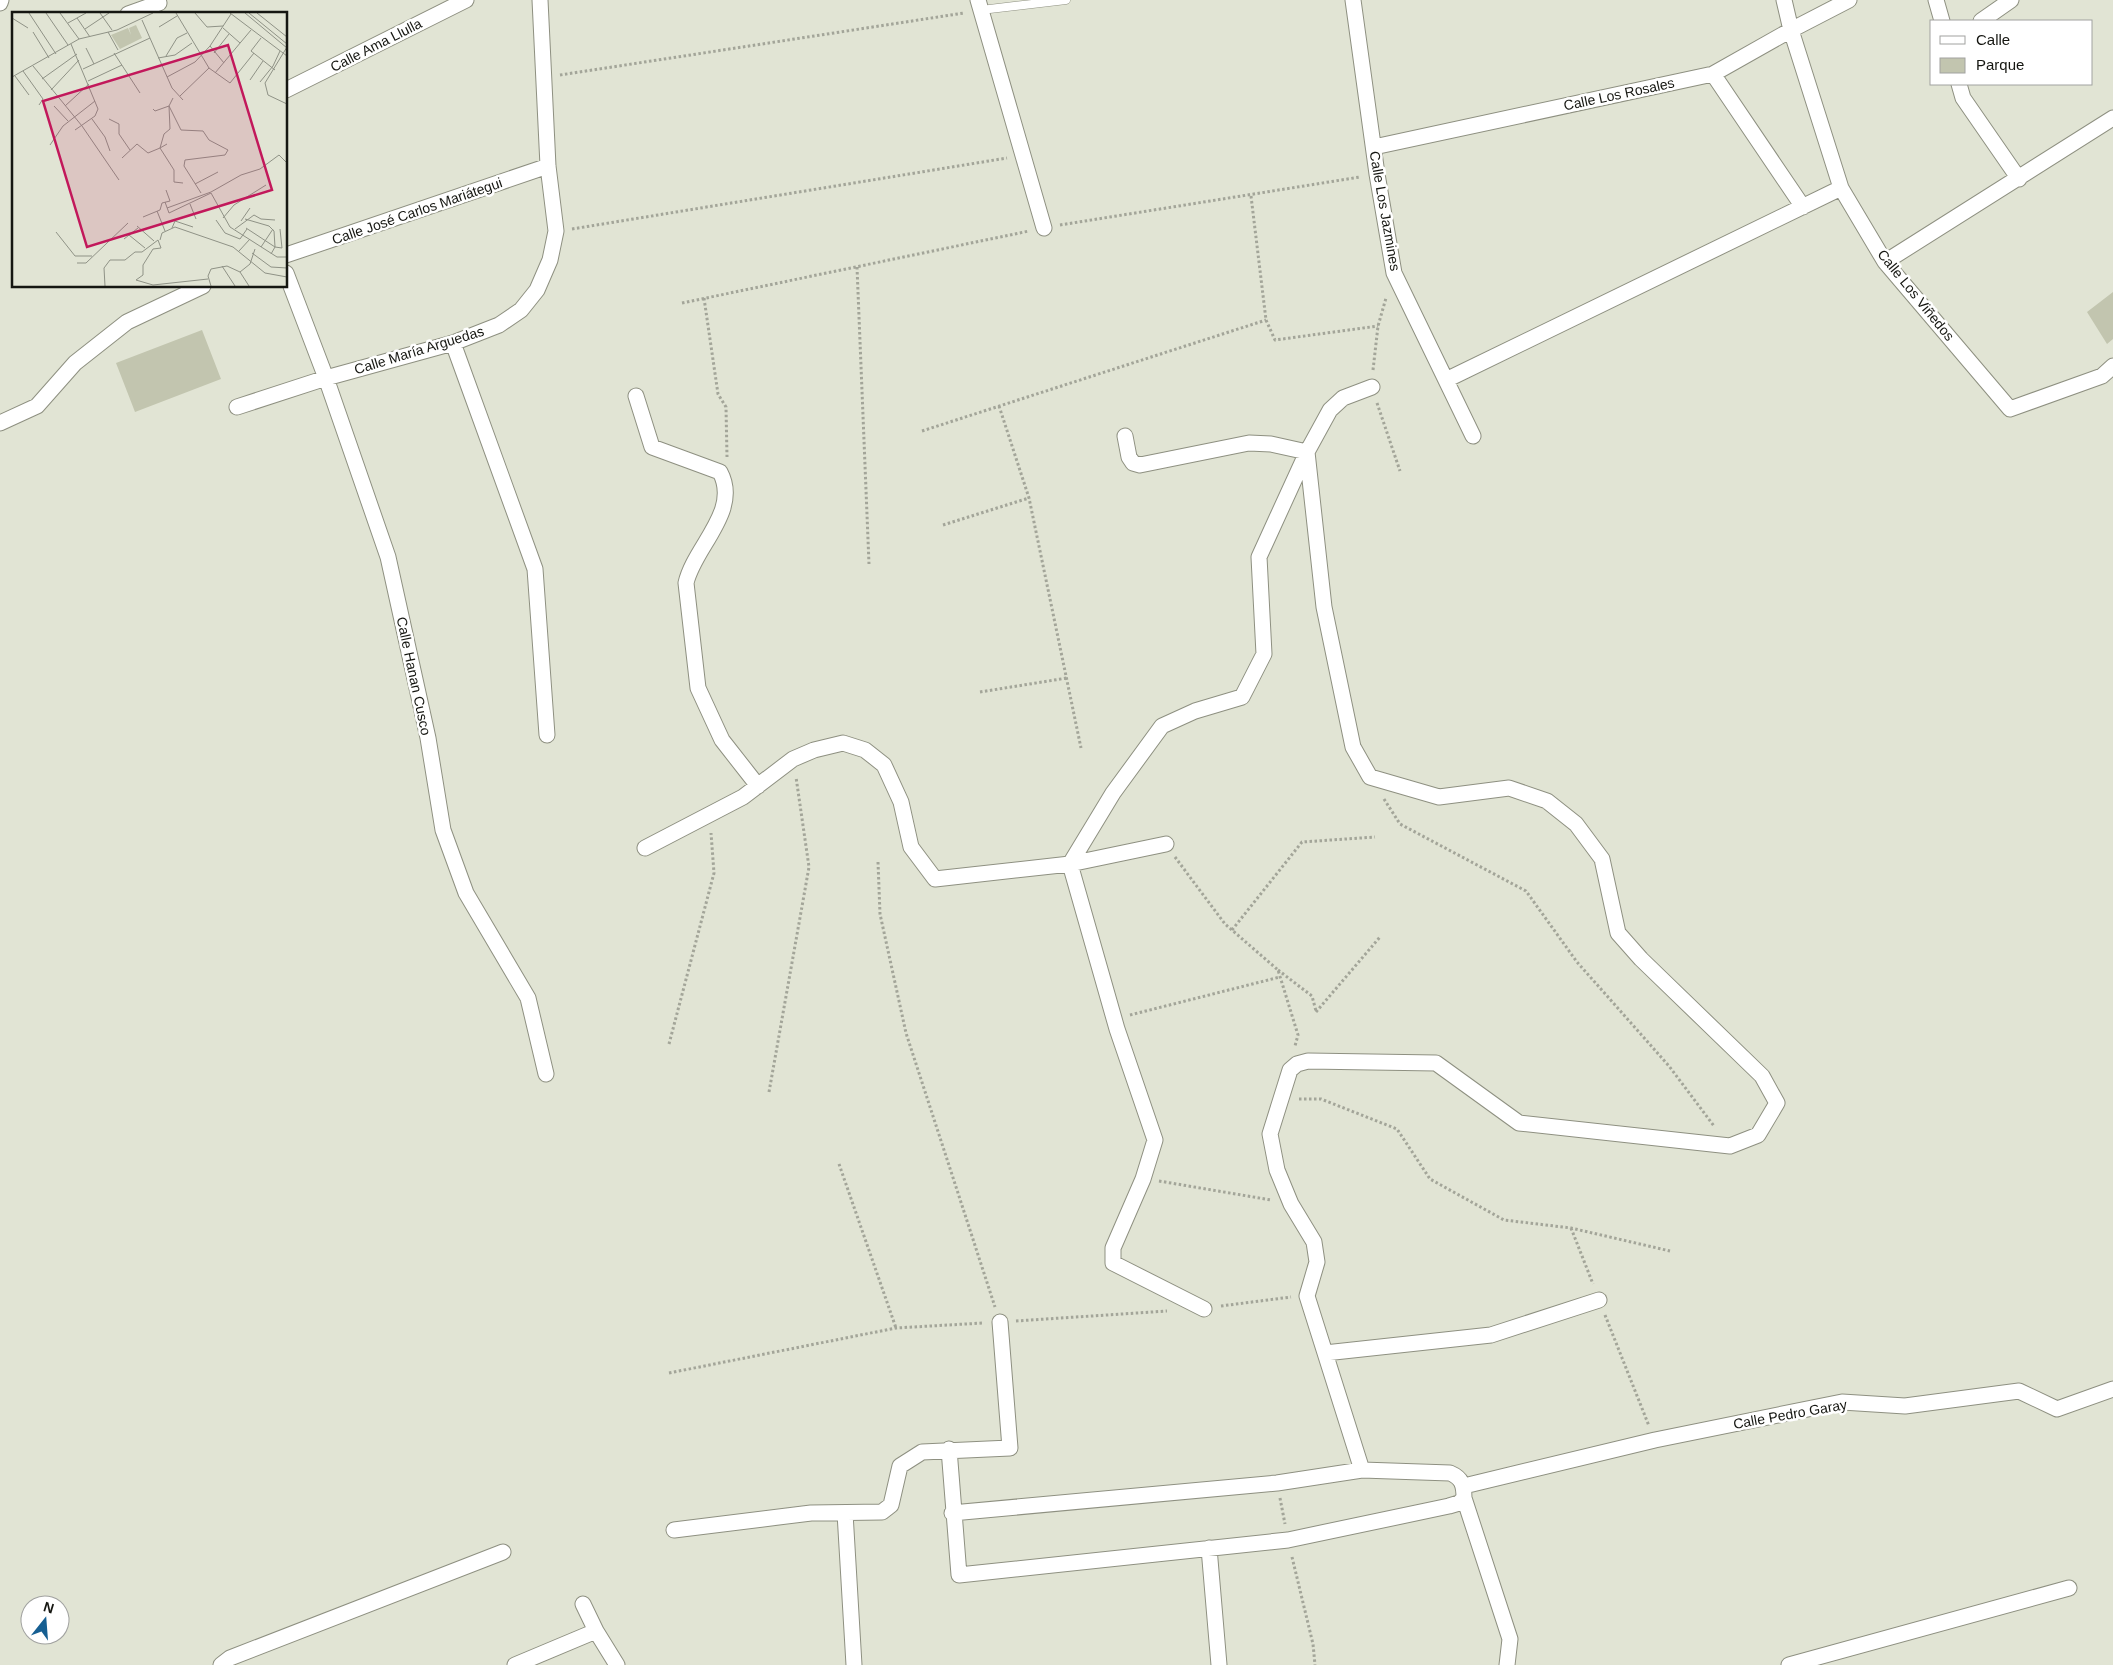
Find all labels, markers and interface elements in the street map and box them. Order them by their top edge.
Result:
inset map [12,12,288,288]
street label: Calle Ama Llulla [328,15,425,75]
legend [1930,20,2093,85]
text: Calle [1976,31,2010,48]
text: Parque [1976,56,2024,73]
street label: Calle Los Rosales [1562,74,1676,114]
street label: Calle Los Jazmines [1367,150,1403,272]
street label: Calle José Carlos Mariátegui [330,174,504,248]
street label: Calle Los Viñedos [1874,246,1958,344]
street label: Calle María Arguedas [352,323,486,377]
street label: Calle Hanan Cusco [394,615,434,737]
street label: Calle Pedro Garay [1732,1396,1848,1432]
north arrow [20,1595,70,1645]
text: N [42,1598,56,1617]

